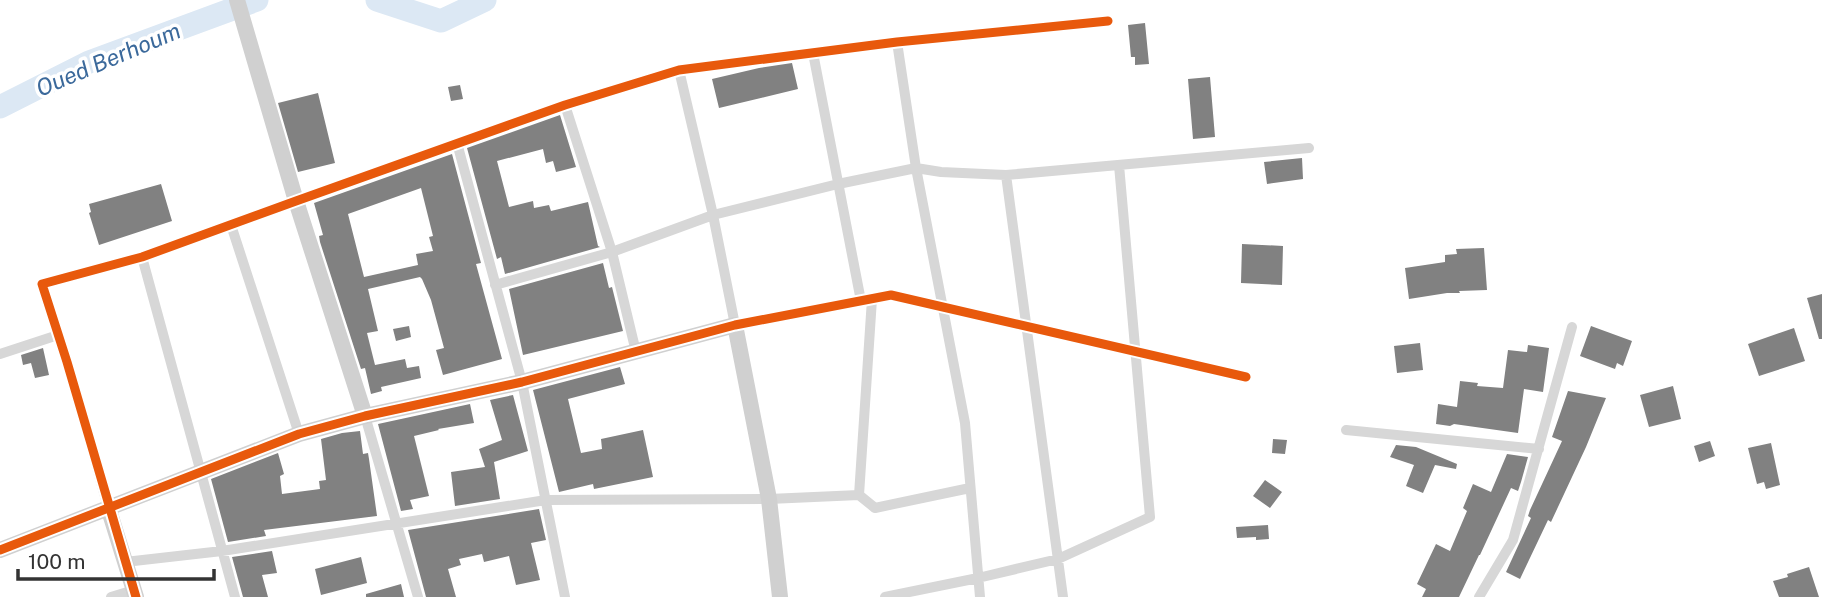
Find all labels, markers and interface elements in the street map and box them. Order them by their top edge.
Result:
water label: Oued Berhoum [32,16,184,102]
scale bar [18,538,214,582]
text: 100 m [28,549,85,574]

